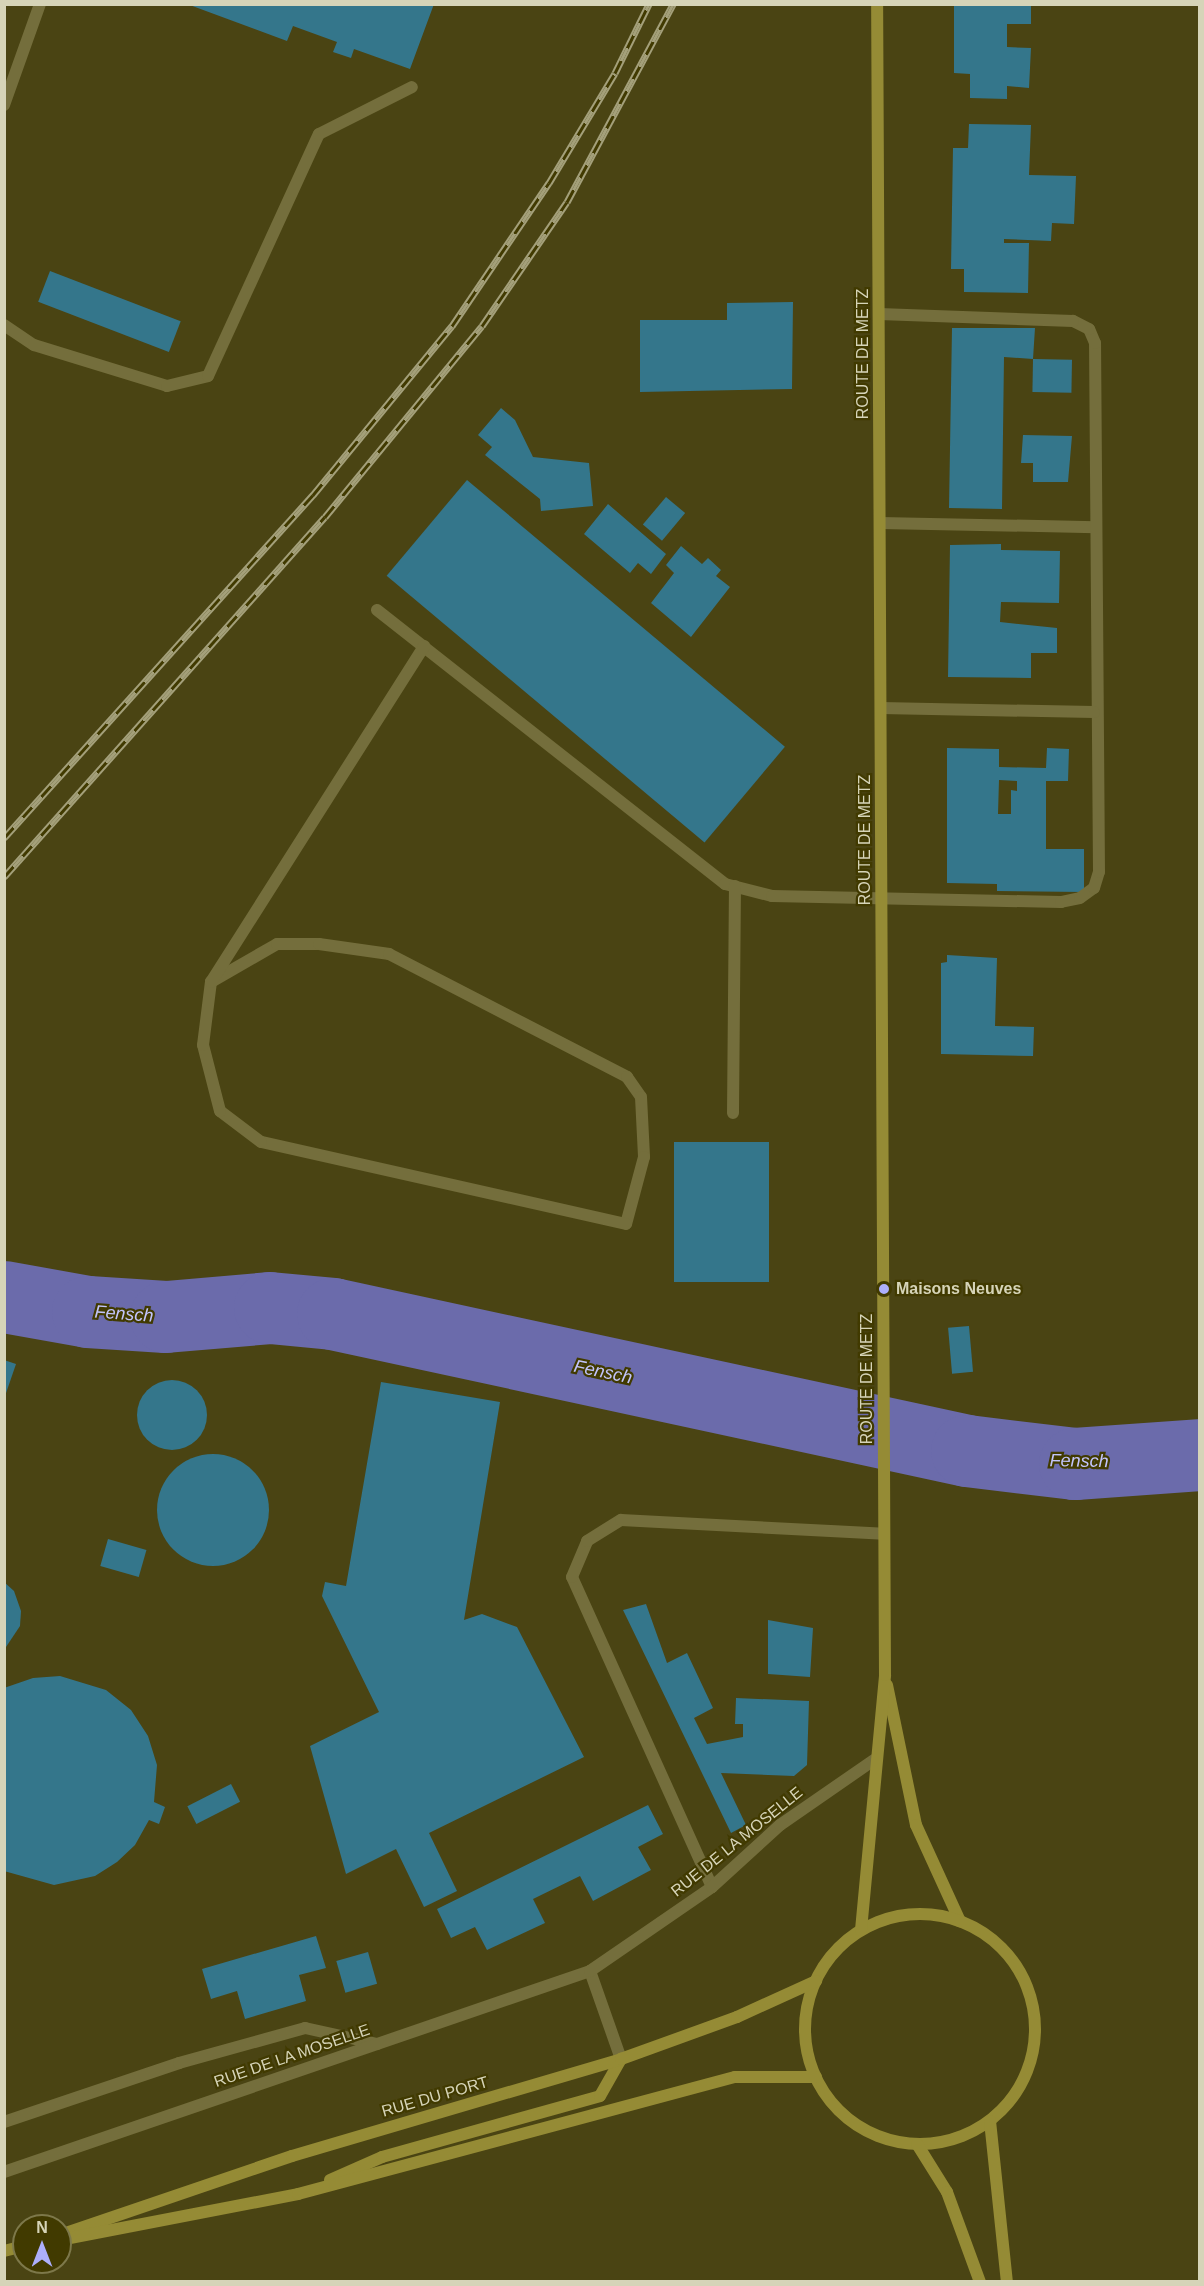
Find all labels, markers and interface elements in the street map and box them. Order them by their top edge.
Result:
street label: ROUTE DE METZ [853,289,873,419]
street label: ROUTE DE METZ [855,775,875,905]
place label: Maisons Neuves [896,1279,1021,1299]
marker: Maisons Neuves [877,1282,891,1296]
water label: Fensch [94,1301,154,1327]
street label: ROUTE DE METZ [857,1314,877,1444]
water label: Fensch [572,1355,634,1389]
water label: Fensch [1049,1450,1109,1472]
street label: RUE DE LA MOSELLE [667,1783,807,1901]
street label: RUE DE LA MOSELLE [211,2020,373,2092]
street label: RUE DU PORT [380,2073,490,2121]
north arrow [12,2214,72,2274]
text: N [36,2219,48,2236]

